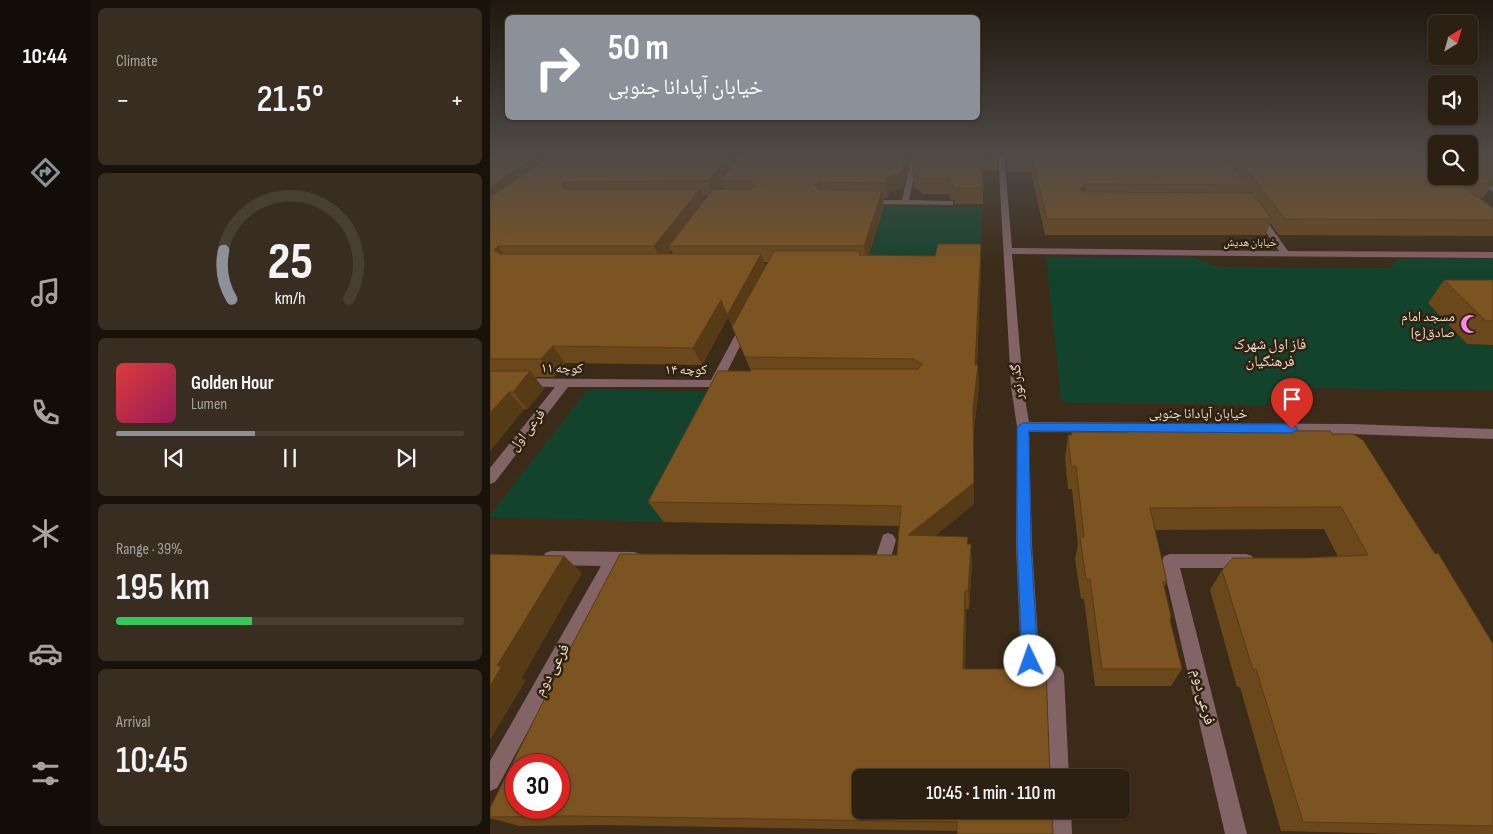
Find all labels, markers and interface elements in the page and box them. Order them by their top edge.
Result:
north arrow [1428,15,1478,65]
map controls [1428,15,1478,185]
text: 50 m [608,27,669,70]
icon: right [525,35,590,100]
text: 10:44 [23,43,67,70]
text: Climate [116,52,158,71]
text: خیابان آپادانا جنوبی [608,74,763,101]
button: sound [1428,75,1478,125]
text: 21.5° [256,77,324,122]
text: − [116,84,130,117]
text: + [450,84,464,117]
button: search [1428,135,1478,185]
icon: directions [28,155,63,190]
text: 25 [267,231,313,294]
street label: خیابان هدیش [1223,236,1277,249]
icon: music [28,275,63,310]
text: km/h [275,288,305,309]
place label: مسجد امام صادق(ع) [1401,308,1455,342]
mosque icon: مسجد امام صادق(ع) [1459,313,1481,335]
district label: فاز اول شهرک فرهنگیان [1234,335,1306,371]
street label: کوچه ۱۱ [541,359,584,377]
street label: کوچه ۱۴ [665,361,707,378]
street label: گذر نور [1007,363,1027,402]
text: Golden Hour [191,372,274,395]
pin [1271,378,1313,429]
icon: arrive [1278,385,1306,413]
icon: phone [28,395,63,430]
text: Lumen [191,395,227,414]
street label: خیابان آپادانا جنوبی [1149,405,1247,422]
street label: فرعی اول [505,406,549,454]
icon: previous [160,444,188,472]
icon: pause [276,444,304,472]
icon: next [392,444,420,472]
icon: climate [28,516,63,551]
text: Range · 39% [116,540,183,559]
text: 195 km [116,565,210,610]
position arrow [1003,634,1055,686]
icon: car [28,636,63,671]
street label: فرعی دوم [530,641,574,699]
street label: فرعی دوم [1187,667,1219,727]
text: Arrival [116,713,150,732]
text: 10:45 [116,738,188,783]
speed limit sign: 30 [505,754,570,819]
icon: filters [28,756,63,791]
text: 10:45 · 1 min · 110 m [926,782,1056,805]

